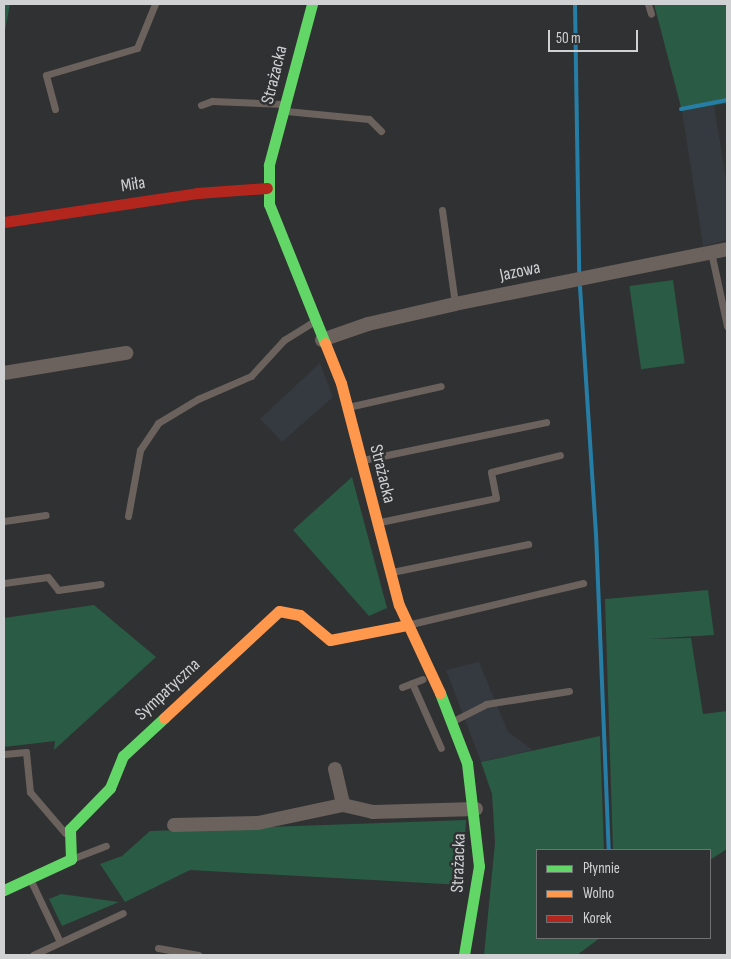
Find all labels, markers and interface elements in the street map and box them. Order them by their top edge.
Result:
scale bar [551,20,641,52]
text: 50 m [556,29,581,48]
street label: Strażacka [257,44,293,106]
street label: Miła [119,172,147,198]
street label: Jazowa [498,257,542,287]
street label: Strażacka [364,443,400,505]
street label: Sympatyczna [131,654,205,726]
street label: Strażacka [447,833,471,893]
legend [536,849,711,939]
text: Płynnie [583,859,620,878]
text: Wolno [583,884,614,903]
text: Korek [583,909,612,928]

